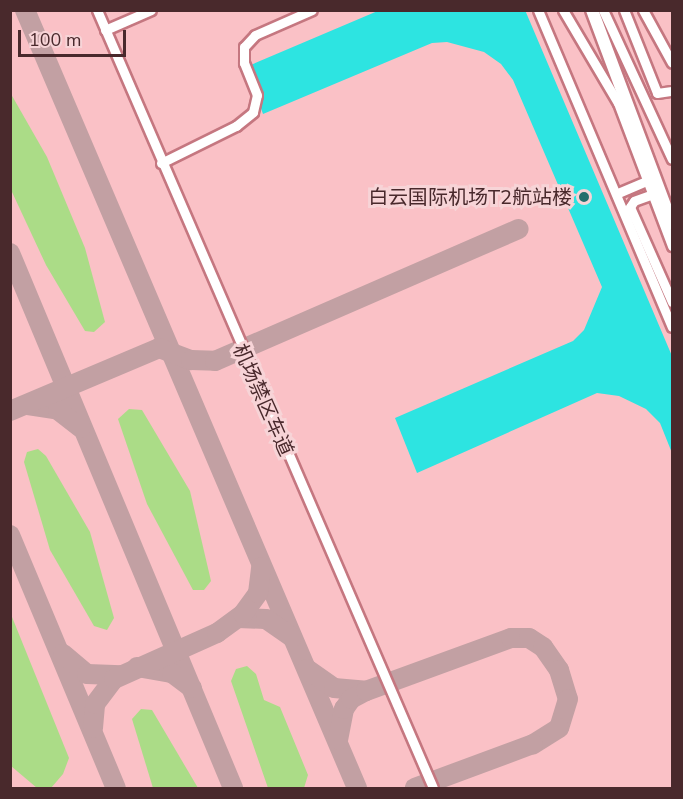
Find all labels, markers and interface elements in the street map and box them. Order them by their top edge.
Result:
scale bar [21,18,129,56]
text: 100 m [29,28,81,52]
place label: 白云国际机场T2航站楼 [368,185,572,209]
marker: 白云国际机场T2航站楼 [577,190,591,204]
street label: 机场禁区车道 [228,340,298,460]

